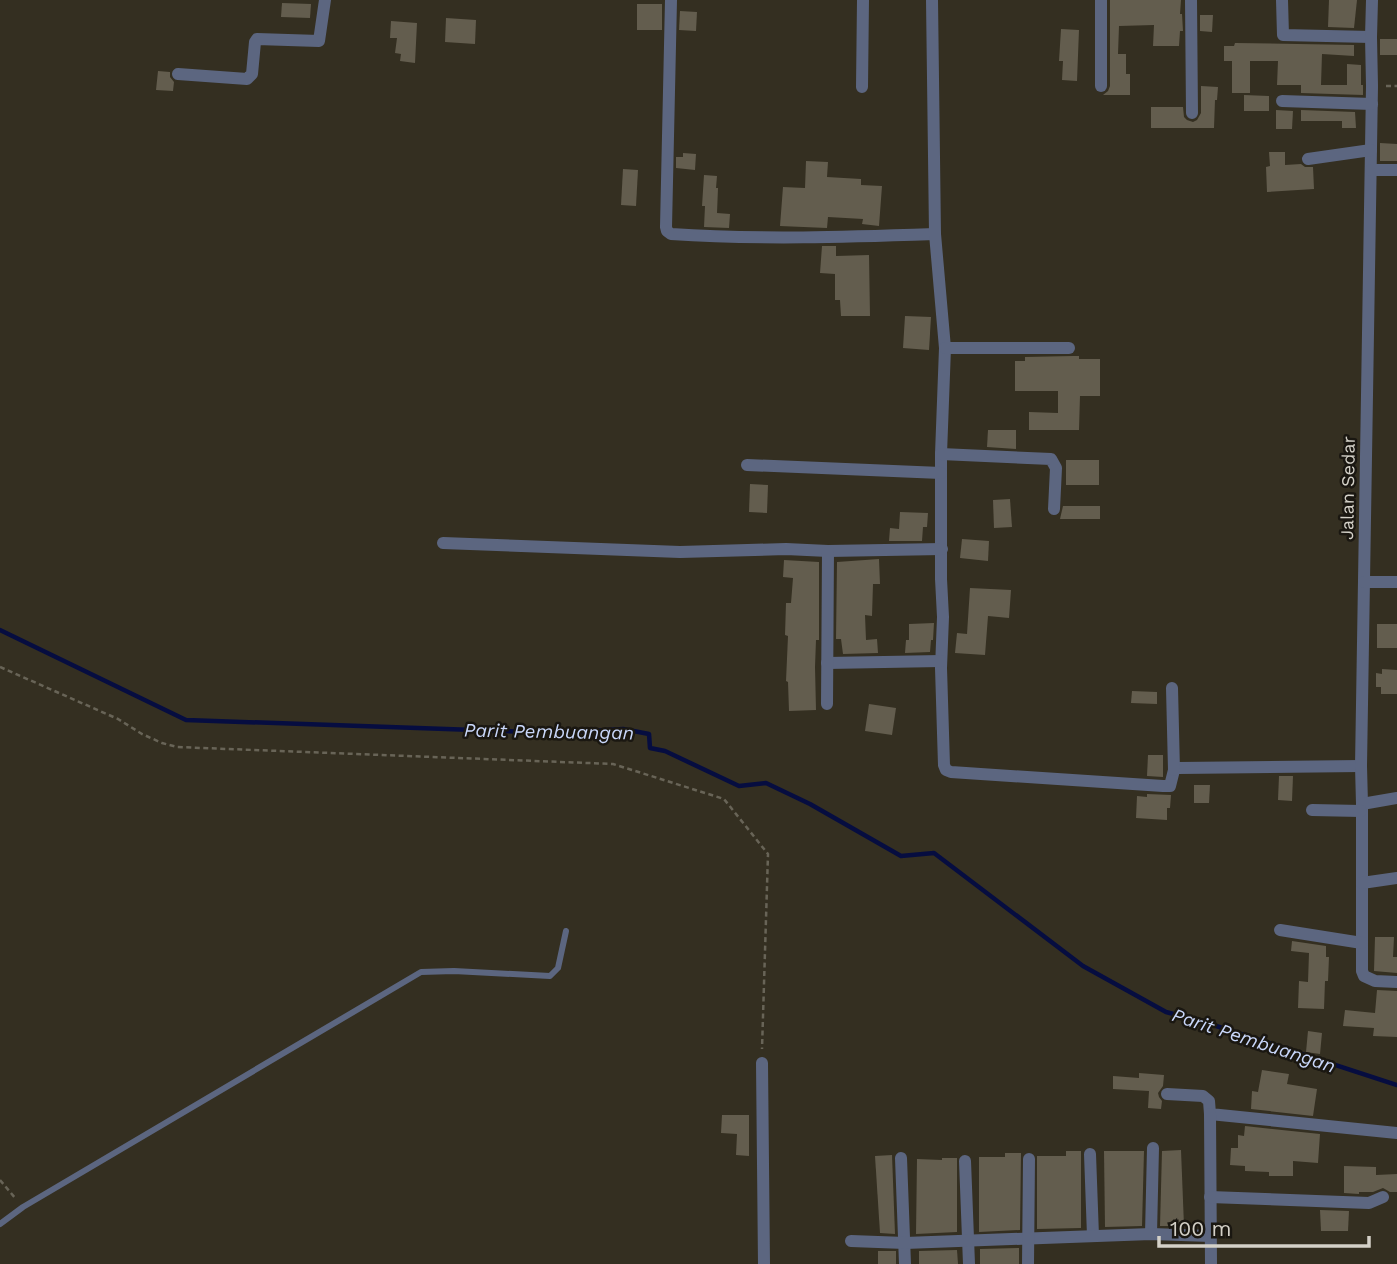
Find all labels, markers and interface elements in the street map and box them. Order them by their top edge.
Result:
street label: Jalan Sedar [1336,436,1359,540]
water label: Parit Pembuangan [464,719,634,744]
water label: Parit Pembuangan [1169,1003,1338,1078]
scale bar [1159,1204,1369,1248]
text: 100 m [1170,1216,1232,1241]

